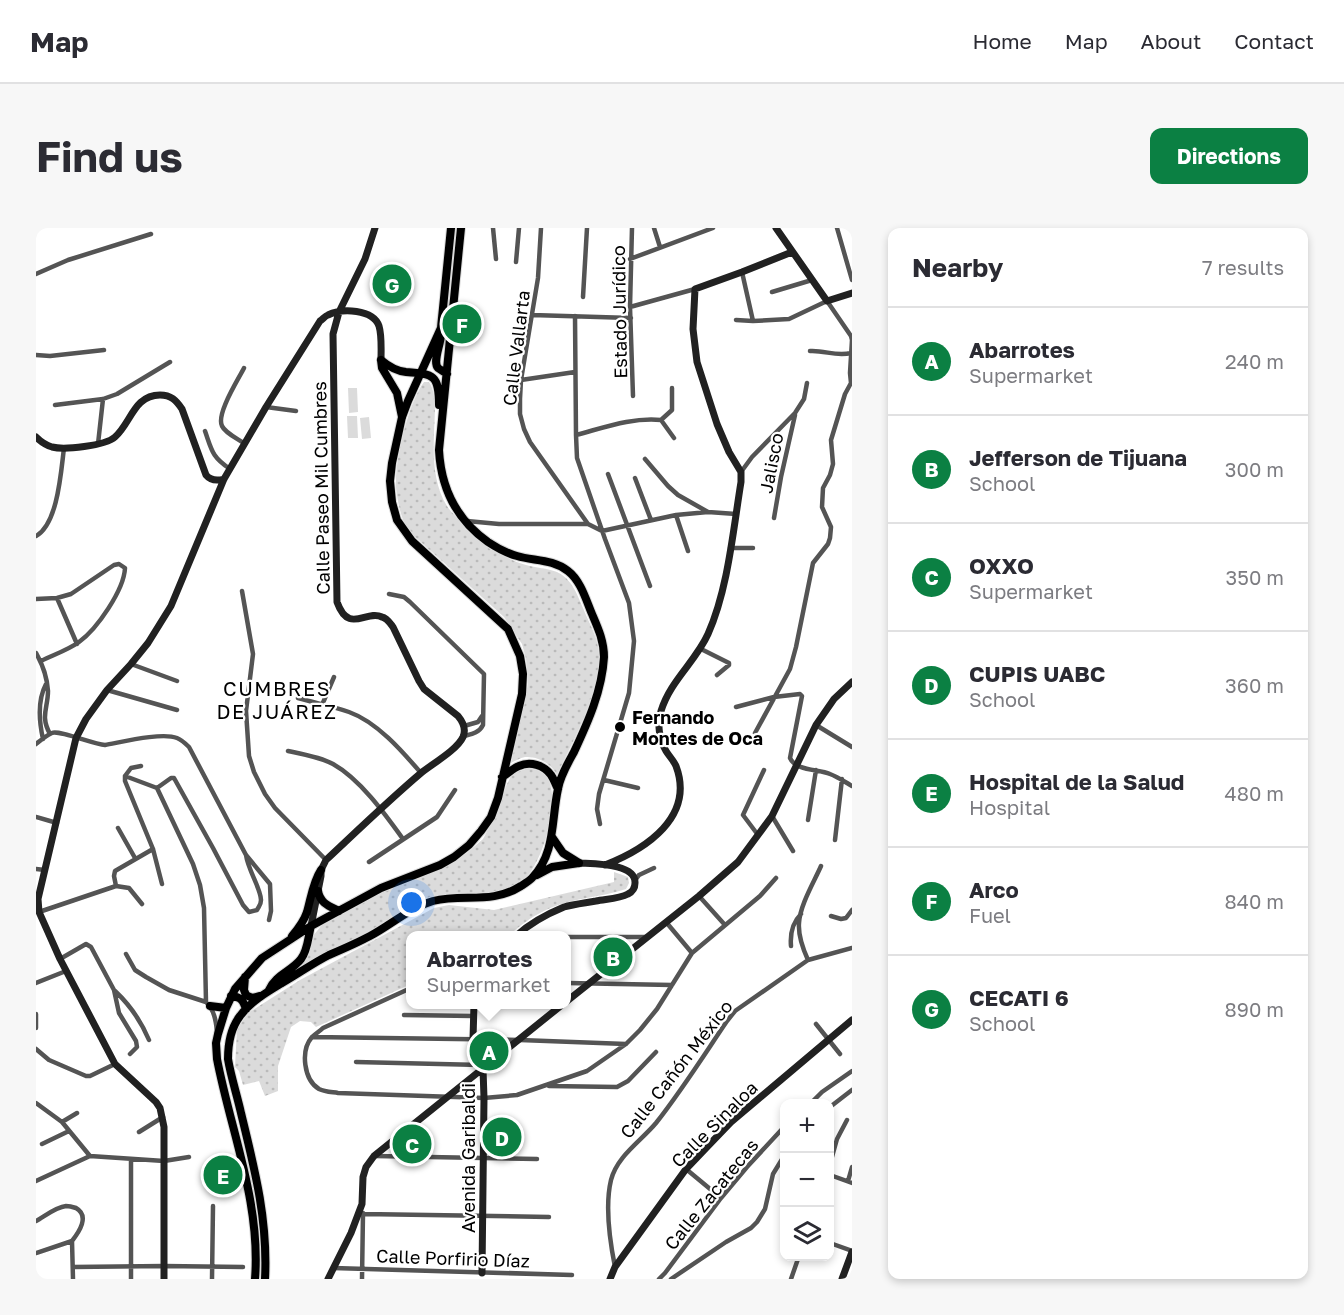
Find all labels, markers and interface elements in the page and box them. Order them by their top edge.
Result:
text: Map [30,25,88,58]
text: Home [972,28,1032,54]
text: Map [1065,28,1108,54]
text: About [1141,28,1201,54]
text: Contact [1234,28,1314,54]
button: Directions [1150,128,1308,184]
text: Find us [36,131,183,181]
street label: Estado Jurídico [607,245,631,379]
text: Nearby [912,252,1003,283]
text: 7 results [1202,255,1284,279]
pin: G [372,262,412,306]
street label: Calle Vallarta [498,289,534,407]
pin: F [442,302,482,346]
text: Abarrotes [969,336,1075,363]
text: A [924,349,939,373]
text: 240 m [1225,349,1284,373]
text: Supermarket [969,363,1093,387]
street label: Calle Paseo Mil Cumbres [308,381,334,595]
street label: Jalisco [754,431,788,495]
text: Jefferson de Tijuana [969,444,1187,471]
text: B [924,457,939,481]
text: 300 m [1225,457,1284,481]
text: School [969,471,1035,495]
text: OXXO [969,552,1034,579]
text: C [924,565,939,589]
text: 350 m [1226,565,1284,589]
text: Supermarket [969,579,1093,603]
text: CUPIS UABC [969,660,1105,687]
text: D [924,673,939,697]
text: 360 m [1225,673,1284,697]
district label: CUMBRES DE JUÁREZ [217,676,338,723]
text: School [969,687,1035,711]
place label: Fernando Montes de Oca [632,706,763,749]
marker: Fernando Montes de Oca [613,720,627,734]
text: Hospital de la Salud [969,768,1184,795]
text: E [925,781,938,805]
text: 480 m [1225,781,1284,805]
text: Hospital [969,795,1050,819]
text: Arco [969,876,1019,903]
your location [397,888,426,917]
text: F [926,889,937,913]
text: 840 m [1225,889,1284,913]
text: Fuel [969,903,1011,927]
popup [406,931,571,1009]
pin: B [594,934,632,980]
text: Abarrotes [427,945,532,972]
text: Supermarket [427,972,550,996]
text: CECATI 6 [969,984,1069,1011]
street label: Calle Cañón México [615,995,737,1143]
text: G [924,997,939,1021]
text: 890 m [1225,997,1284,1021]
text: School [969,1011,1035,1035]
pin: A [470,1028,508,1074]
street label: Calle Sinaloa [666,1076,762,1172]
street label: Avenida Garibaldi [457,1083,479,1233]
map controls [780,1099,834,1261]
button: + [780,1099,834,1153]
pin: D [482,1114,522,1160]
pin: C [392,1122,431,1166]
street label: Calle Zacatecas [659,1134,763,1254]
pin: E [204,1152,243,1198]
button: − [780,1153,834,1207]
button: layers [780,1207,834,1261]
street label: Calle Porfirio Díaz [376,1244,530,1272]

